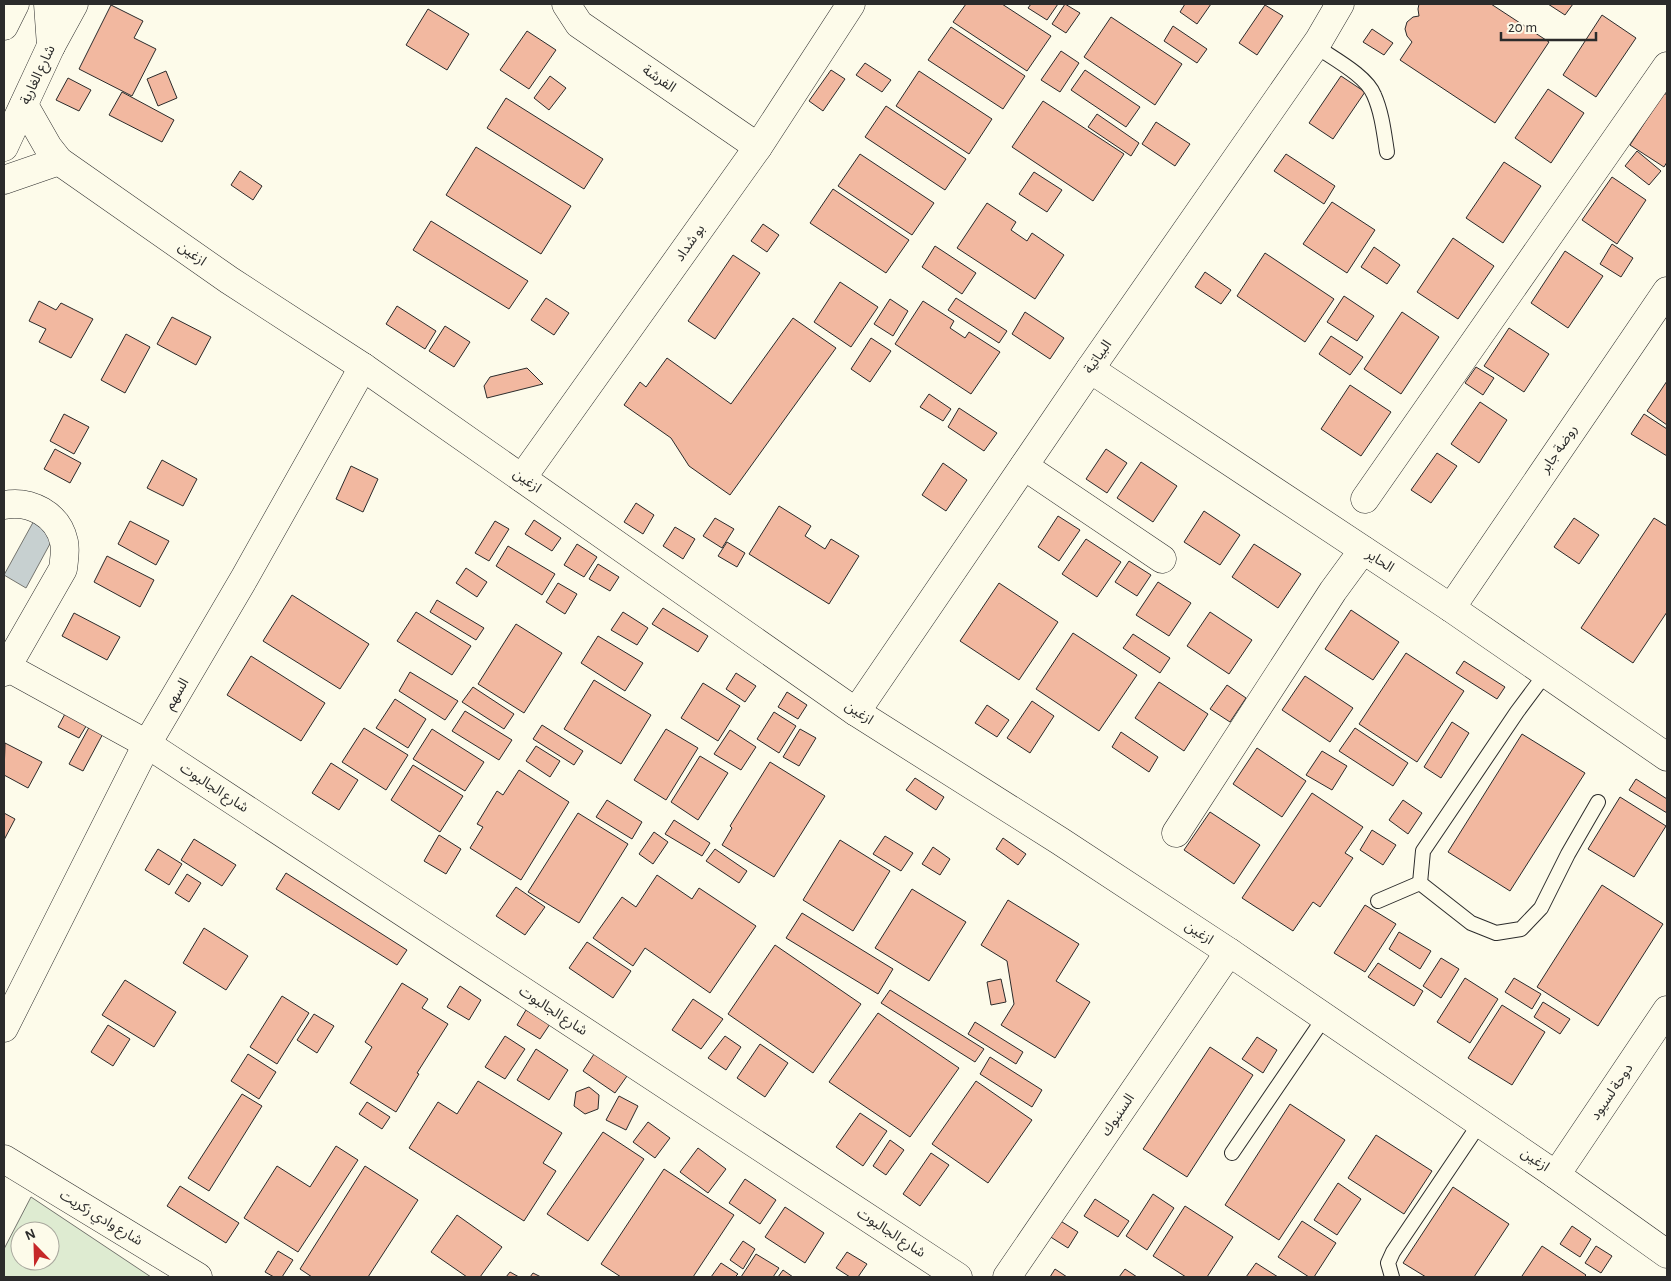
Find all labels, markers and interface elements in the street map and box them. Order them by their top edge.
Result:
scale bar [1501,10,1596,42]
text: 20 m [1508,20,1537,35]
street label: شارع الغارية [18,43,61,108]
street label: الفرشة [639,63,678,96]
street label: بو شداد [672,222,708,264]
street label: ازغين [175,239,209,269]
street label: البياتية [1082,338,1114,376]
street label: روضة جابر [1537,422,1581,477]
street label: ازغين [510,466,544,496]
street label: الحاير [1362,546,1396,576]
street label: السهم [162,676,194,714]
street label: ازغين [842,699,876,728]
street label: شارع الجالبوت [176,761,251,818]
street label: ازغين [1182,919,1216,948]
street label: شارع الجالبوت [515,984,590,1041]
street label: دوحة لسيود [1588,1061,1637,1123]
street label: السنبوك [1099,1091,1138,1139]
street label: ازغين [1518,1146,1552,1175]
street label: شارع وادي زكريت [56,1188,145,1251]
street label: شارع الجالبوت [853,1206,928,1263]
north arrow [10,1221,60,1271]
text: N [23,1227,38,1243]

